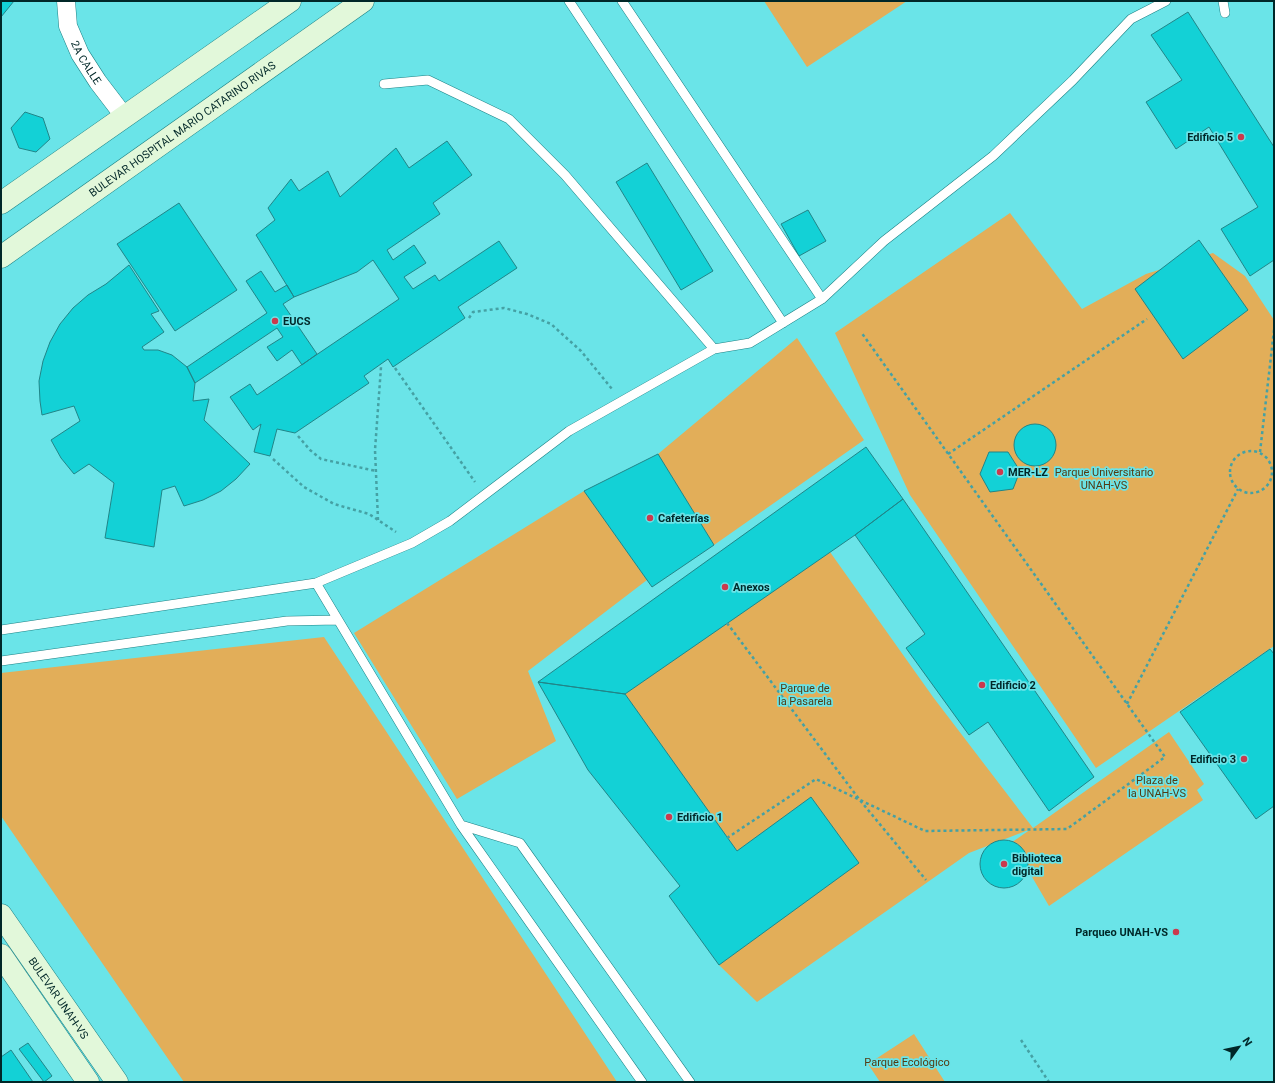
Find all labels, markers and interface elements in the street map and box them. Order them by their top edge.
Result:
street label: 2A CALLE [69,39,104,87]
street label: BULEVAR HOSPITAL MARIO CATARINO RIVAS [87,58,278,199]
place label: Edificio 5 [1187,131,1233,144]
marker: Edificio 5 [1236,132,1246,142]
place label: EUCS [283,315,311,328]
marker: EUCS [270,316,280,326]
place label: MER-LZ [1008,466,1048,479]
park label: Parque Universitario UNAH-VS [1055,466,1153,492]
marker: MER-LZ [995,467,1005,477]
place label: Cafeterías [658,512,709,525]
marker: Cafeterías [645,513,655,523]
place label: Anexos [733,581,770,594]
marker: Anexos [720,582,730,592]
place label: Edificio 2 [990,679,1036,692]
marker: Edificio 2 [977,680,987,690]
park label: Parque de la Pasarela [778,682,832,708]
place label: Edificio 3 [1190,753,1236,766]
marker: Edificio 3 [1239,754,1249,764]
park label: Plaza de la UNAH-VS [1128,774,1186,800]
place label: Edificio 1 [677,811,723,824]
marker: Edificio 1 [664,812,674,822]
place label: Biblioteca digital [1012,852,1062,878]
marker: Biblioteca digital [999,859,1009,869]
place label: Parqueo UNAH-VS [1075,926,1168,939]
marker: Parqueo UNAH-VS [1171,927,1181,937]
street label: BULEVAR UNAH-VS [26,955,92,1042]
north arrow [1219,1027,1259,1067]
text: N [1239,1035,1255,1049]
park label: Parque Ecológico [864,1056,950,1069]

